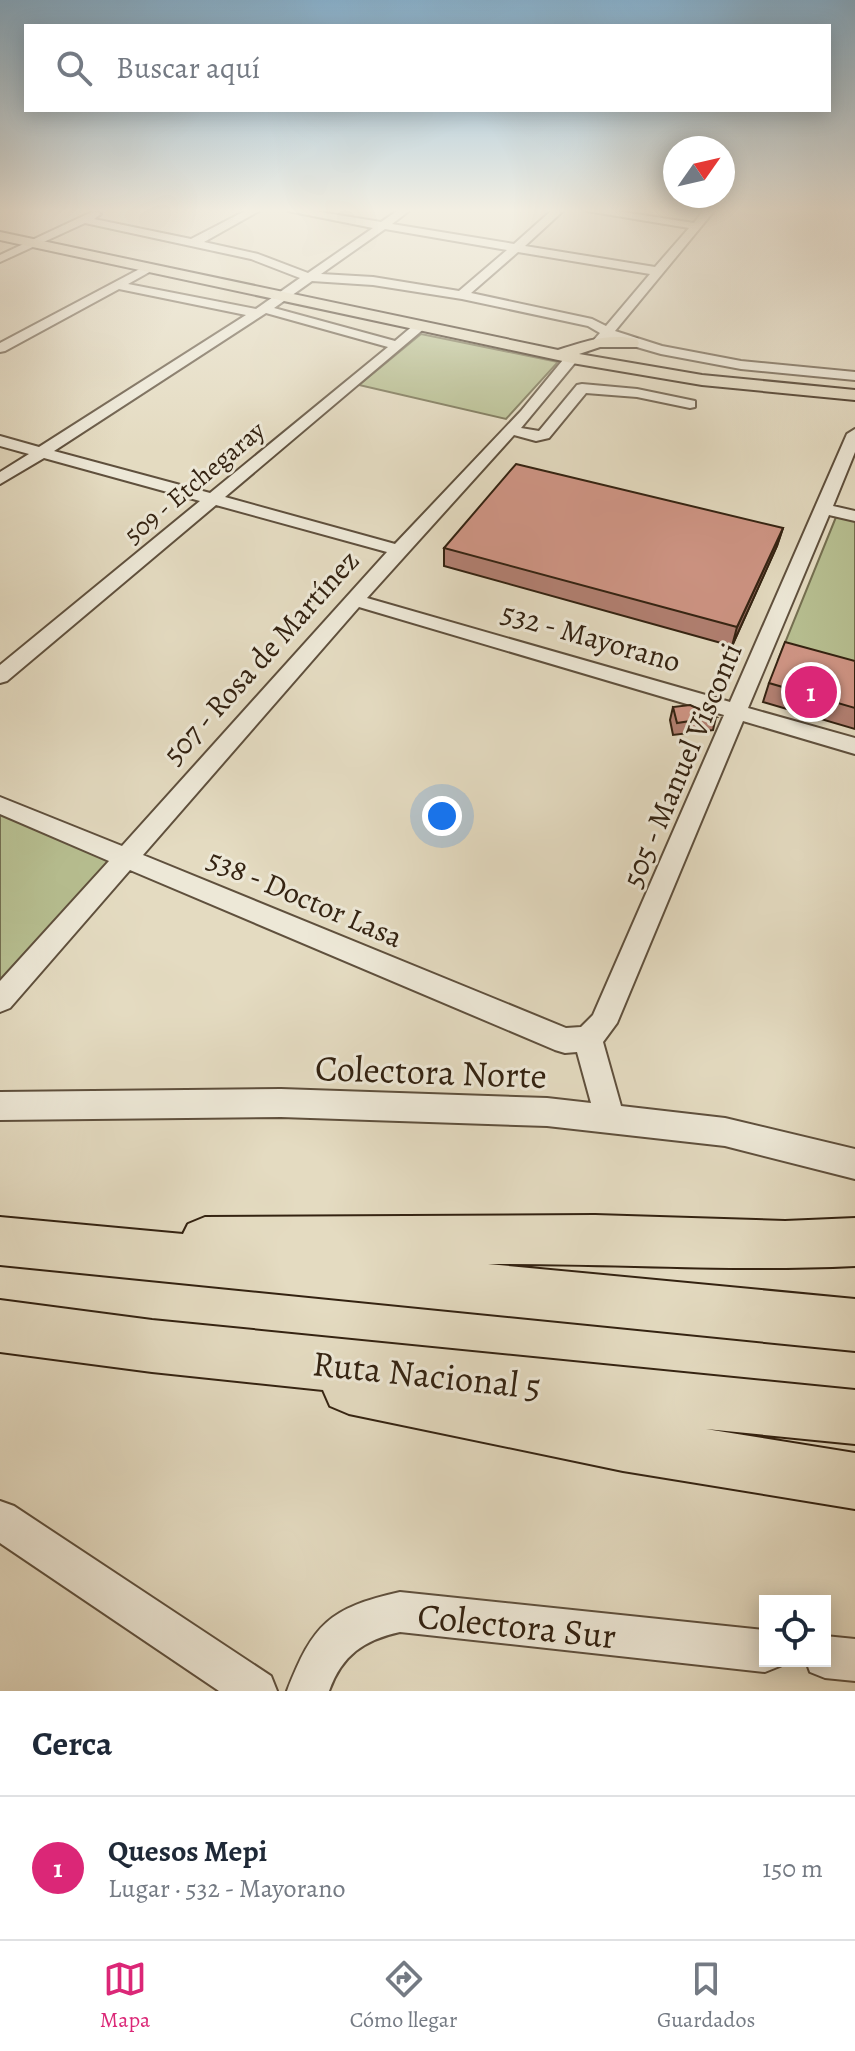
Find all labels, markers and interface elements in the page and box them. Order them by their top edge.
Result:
search box [24,24,831,112]
icon: search [52,46,96,90]
text: Buscar aquí [116,48,260,88]
north arrow [663,136,735,208]
street label: 509 - Etchegaray [116,413,273,552]
street label: 507 - Rosa de Martínez [154,541,368,773]
street label: 532 - Mayorano [497,592,685,682]
street label: 505 - Manuel Visconti [612,637,752,893]
pin: 1 [785,662,837,722]
your location [422,796,462,836]
street label: 538 - Doctor Lasa [201,839,409,957]
street label: Colectora Norte [314,1043,548,1100]
street label: Ruta Nacional 5 [310,1338,544,1411]
street label: Colectora Sur [415,1591,619,1660]
map controls [759,1595,831,1667]
button: locate [759,1595,831,1667]
text: Cerca [32,1720,113,1767]
text: Quesos Mepi [108,1831,267,1871]
text: 1 [53,1851,63,1886]
text: 150 m [762,1851,823,1886]
text: Lugar · 532 - Mayorano [108,1871,345,1906]
tab: Mapa [100,1957,150,2035]
tab: Cómo llegar [350,1957,457,2035]
tab: Guardados [657,1957,755,2035]

